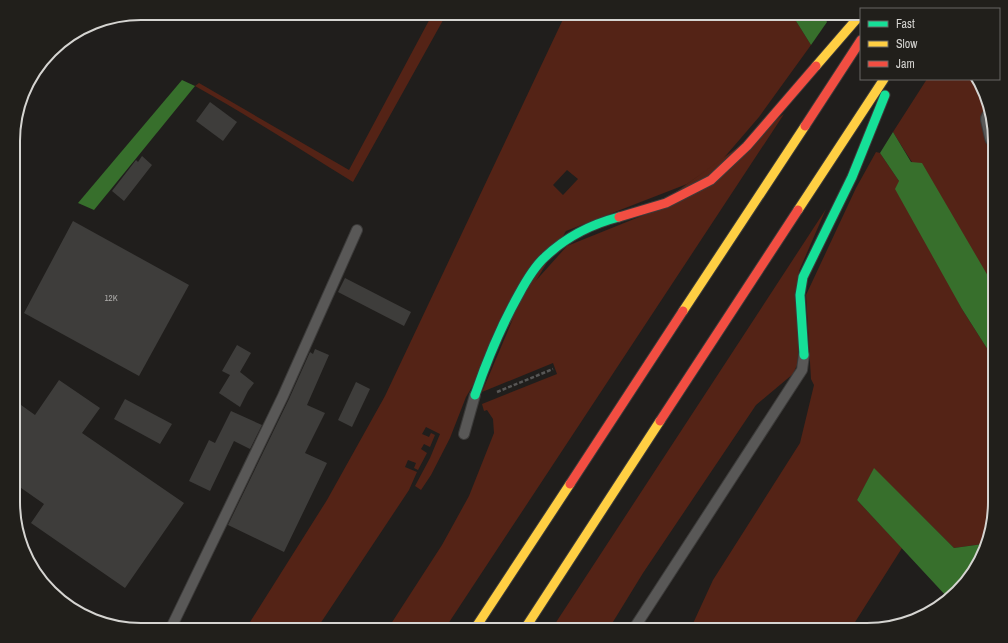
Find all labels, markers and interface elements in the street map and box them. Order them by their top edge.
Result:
legend [860,8,1000,80]
text: Fast [896,16,915,32]
text: Slow [896,36,918,52]
text: Jam [896,56,915,72]
house number: 12K [104,292,118,304]

